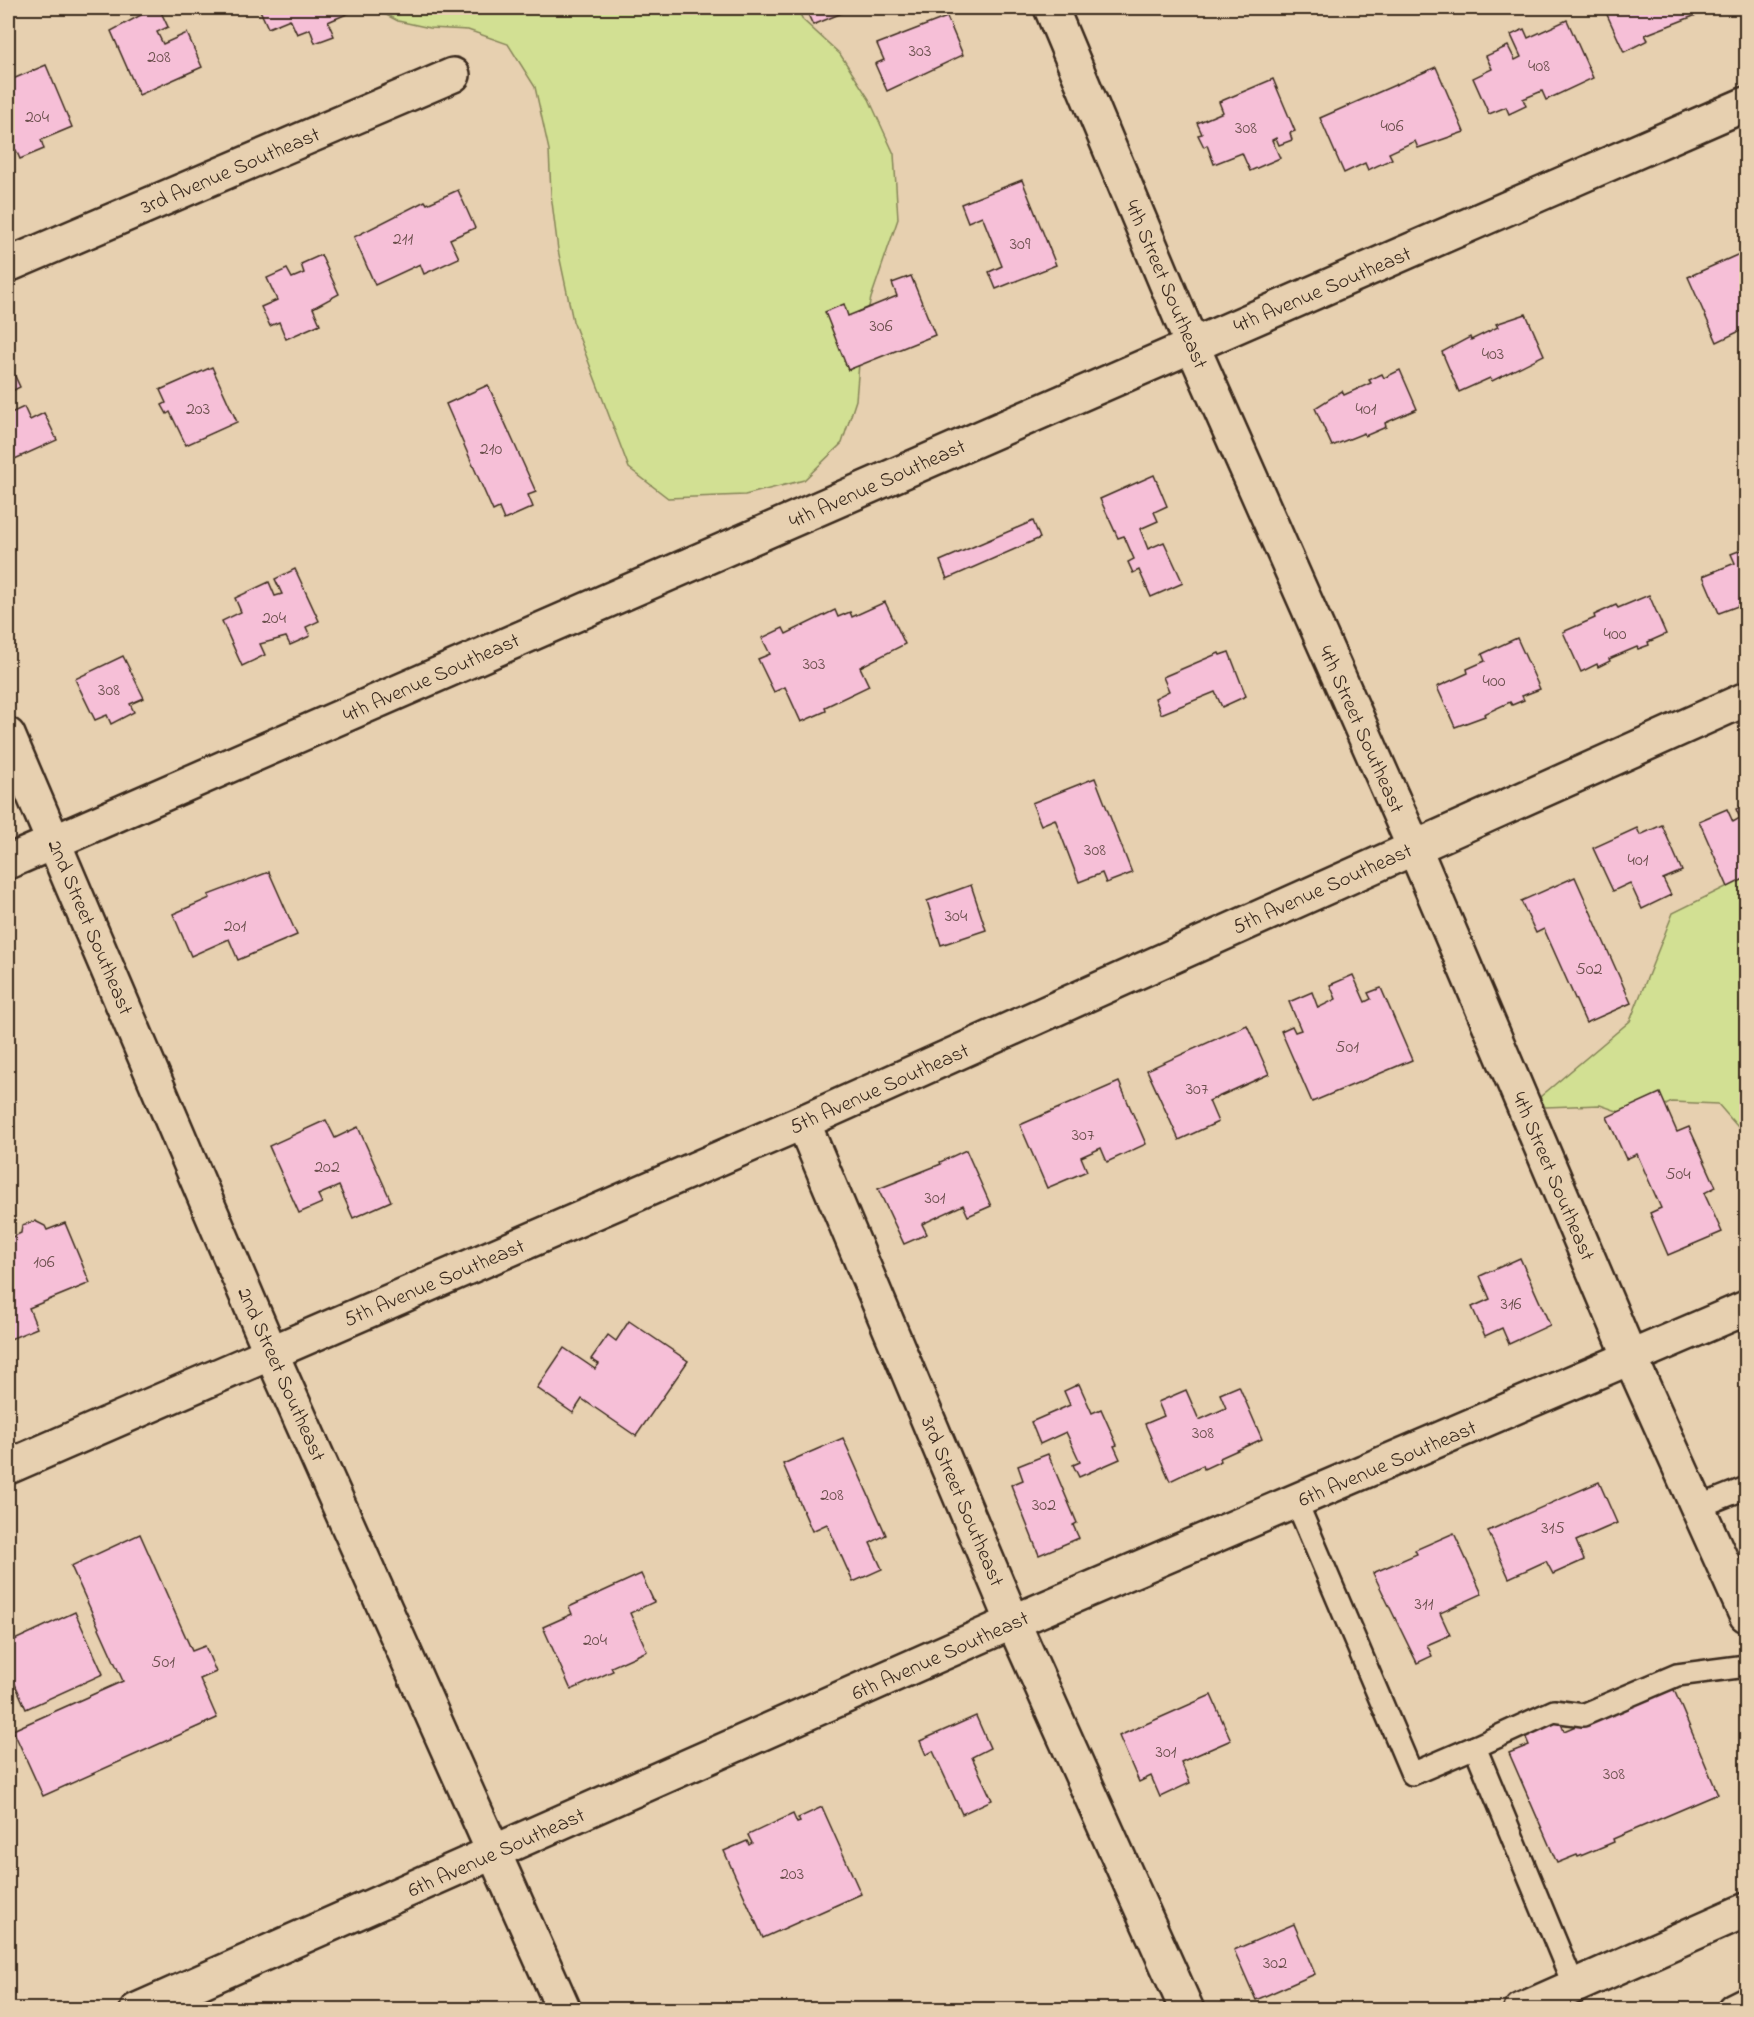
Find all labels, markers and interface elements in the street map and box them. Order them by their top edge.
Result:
house number: 303 [909,39,931,65]
house number: 208 [147,45,171,71]
house number: 408 [1528,54,1550,80]
house number: 204 [25,105,50,131]
house number: 406 [1380,114,1404,140]
house number: 308 [1235,116,1257,142]
street label: 3rd Avenue Southeast [136,120,325,223]
street label: 4th Street Southeast [1116,196,1214,374]
house number: 211 [393,227,413,253]
house number: 309 [1010,232,1031,258]
street label: 4th Avenue Southeast [1229,240,1416,342]
house number: 306 [869,314,893,340]
house number: 403 [1482,342,1504,368]
house number: 203 [186,397,210,423]
house number: 401 [1356,397,1377,423]
street label: 4th Avenue Southeast [785,432,971,537]
house number: 210 [480,437,502,463]
house number: 204 [262,606,287,632]
house number: 400 [1604,622,1627,648]
street label: 4th Avenue Southeast [339,626,525,731]
street label: 4th Street Southeast [1310,641,1411,819]
house number: 303 [803,652,825,678]
house number: 400 [1483,669,1506,695]
house number: 308 [98,678,120,704]
street label: 2nd Street Southeast [39,835,140,1020]
street label: 5th Avenue Southeast [1228,837,1418,943]
house number: 308 [1084,838,1106,864]
house number: 401 [1628,848,1649,874]
house number: 304 [945,904,968,930]
house number: 201 [224,914,246,940]
house number: 502 [1575,957,1603,983]
house number: 501 [1335,1035,1359,1061]
street label: 5th Avenue Southeast [785,1037,975,1143]
house number: 307 [1186,1077,1209,1103]
street label: 4th Street Southeast [1503,1088,1601,1266]
house number: 307 [1072,1123,1095,1149]
house number: 202 [314,1155,340,1181]
house number: 504 [1665,1162,1691,1188]
house number: 301 [925,1186,946,1212]
street label: 5th Avenue Southeast [340,1232,530,1336]
house number: 106 [33,1250,55,1276]
street label: 2nd Street Southeast [228,1283,332,1467]
house number: 316 [1500,1292,1522,1318]
street label: 3rd Street Southeast [912,1412,1011,1592]
street label: 6th Avenue Southeast [1294,1414,1482,1516]
house number: 308 [1192,1421,1214,1447]
house number: 208 [820,1483,844,1509]
house number: 302 [1032,1493,1056,1519]
house number: 315 [1541,1516,1565,1542]
house number: 311 [1415,1592,1434,1618]
street label: 6th Avenue Southeast [847,1604,1034,1709]
house number: 204 [583,1628,608,1654]
house number: 501 [151,1650,175,1676]
house number: 301 [1156,1740,1177,1766]
house number: 308 [1603,1762,1625,1788]
street label: 6th Avenue Southeast [403,1801,590,1906]
house number: 203 [780,1862,804,1888]
house number: 302 [1263,1951,1287,1977]

